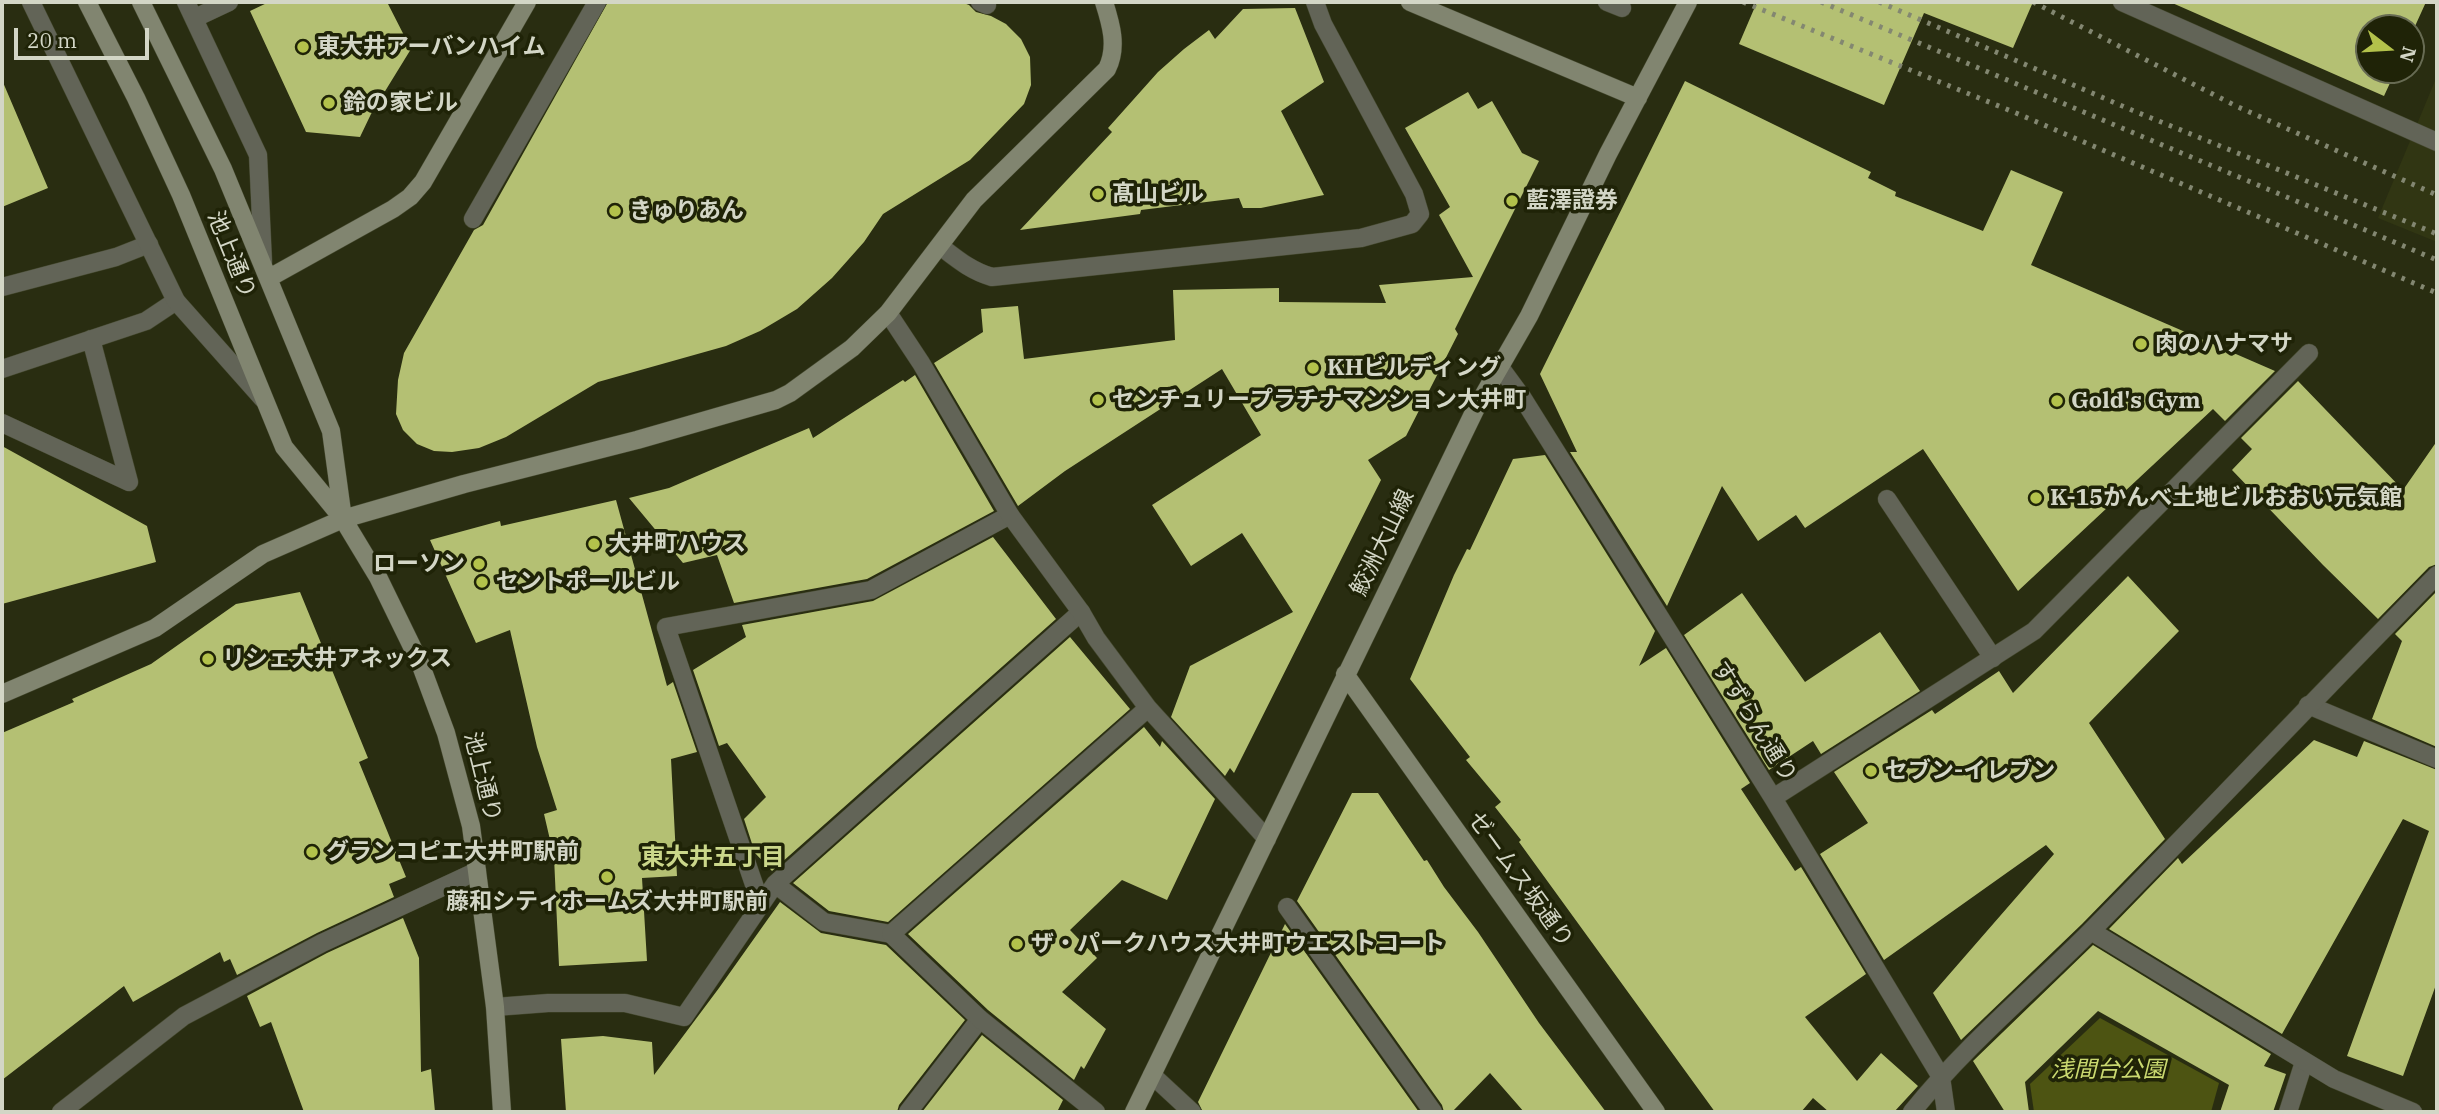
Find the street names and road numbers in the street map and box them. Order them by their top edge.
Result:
street label: 池上通り [201,207,261,303]
street label: 鮫洲大山線 [1345,485,1421,601]
street label: すずらん通り [1706,656,1802,788]
street label: 池上通り [457,729,507,825]
street label: ゼームス坂通り [1462,807,1578,953]

